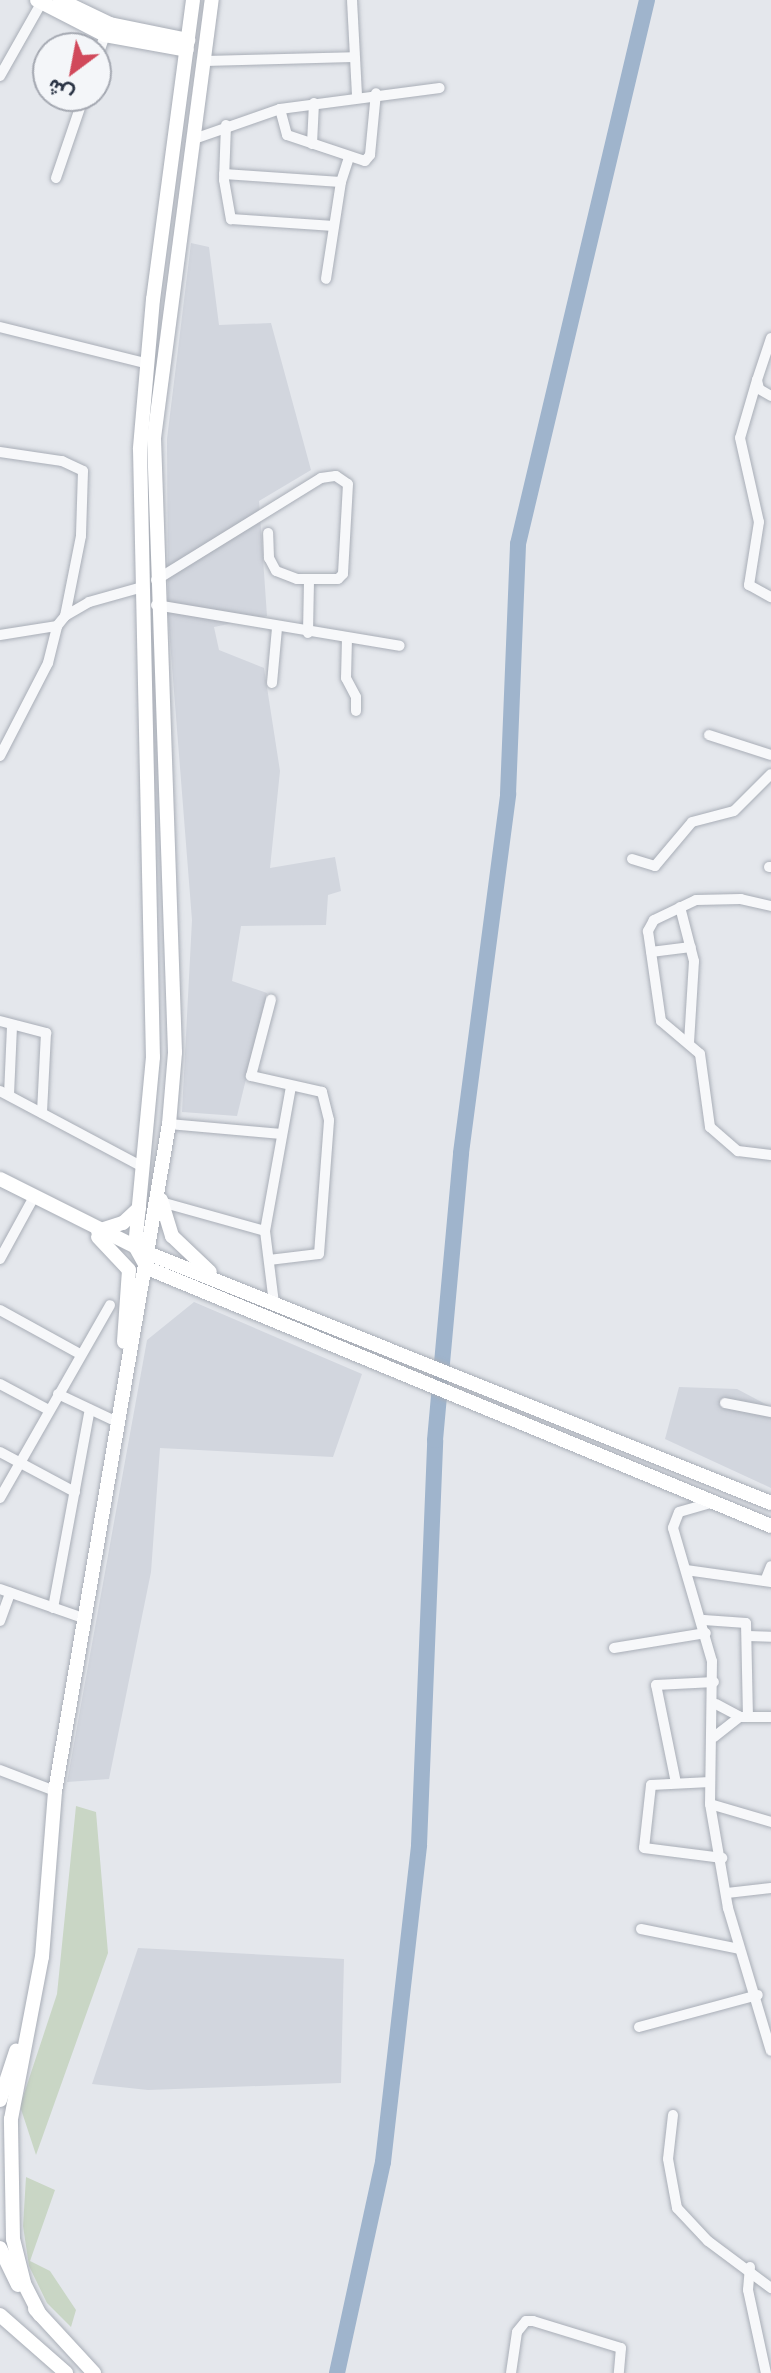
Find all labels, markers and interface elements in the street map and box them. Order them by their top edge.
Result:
north arrow [32,32,112,112]
text: ش [42,73,78,109]

